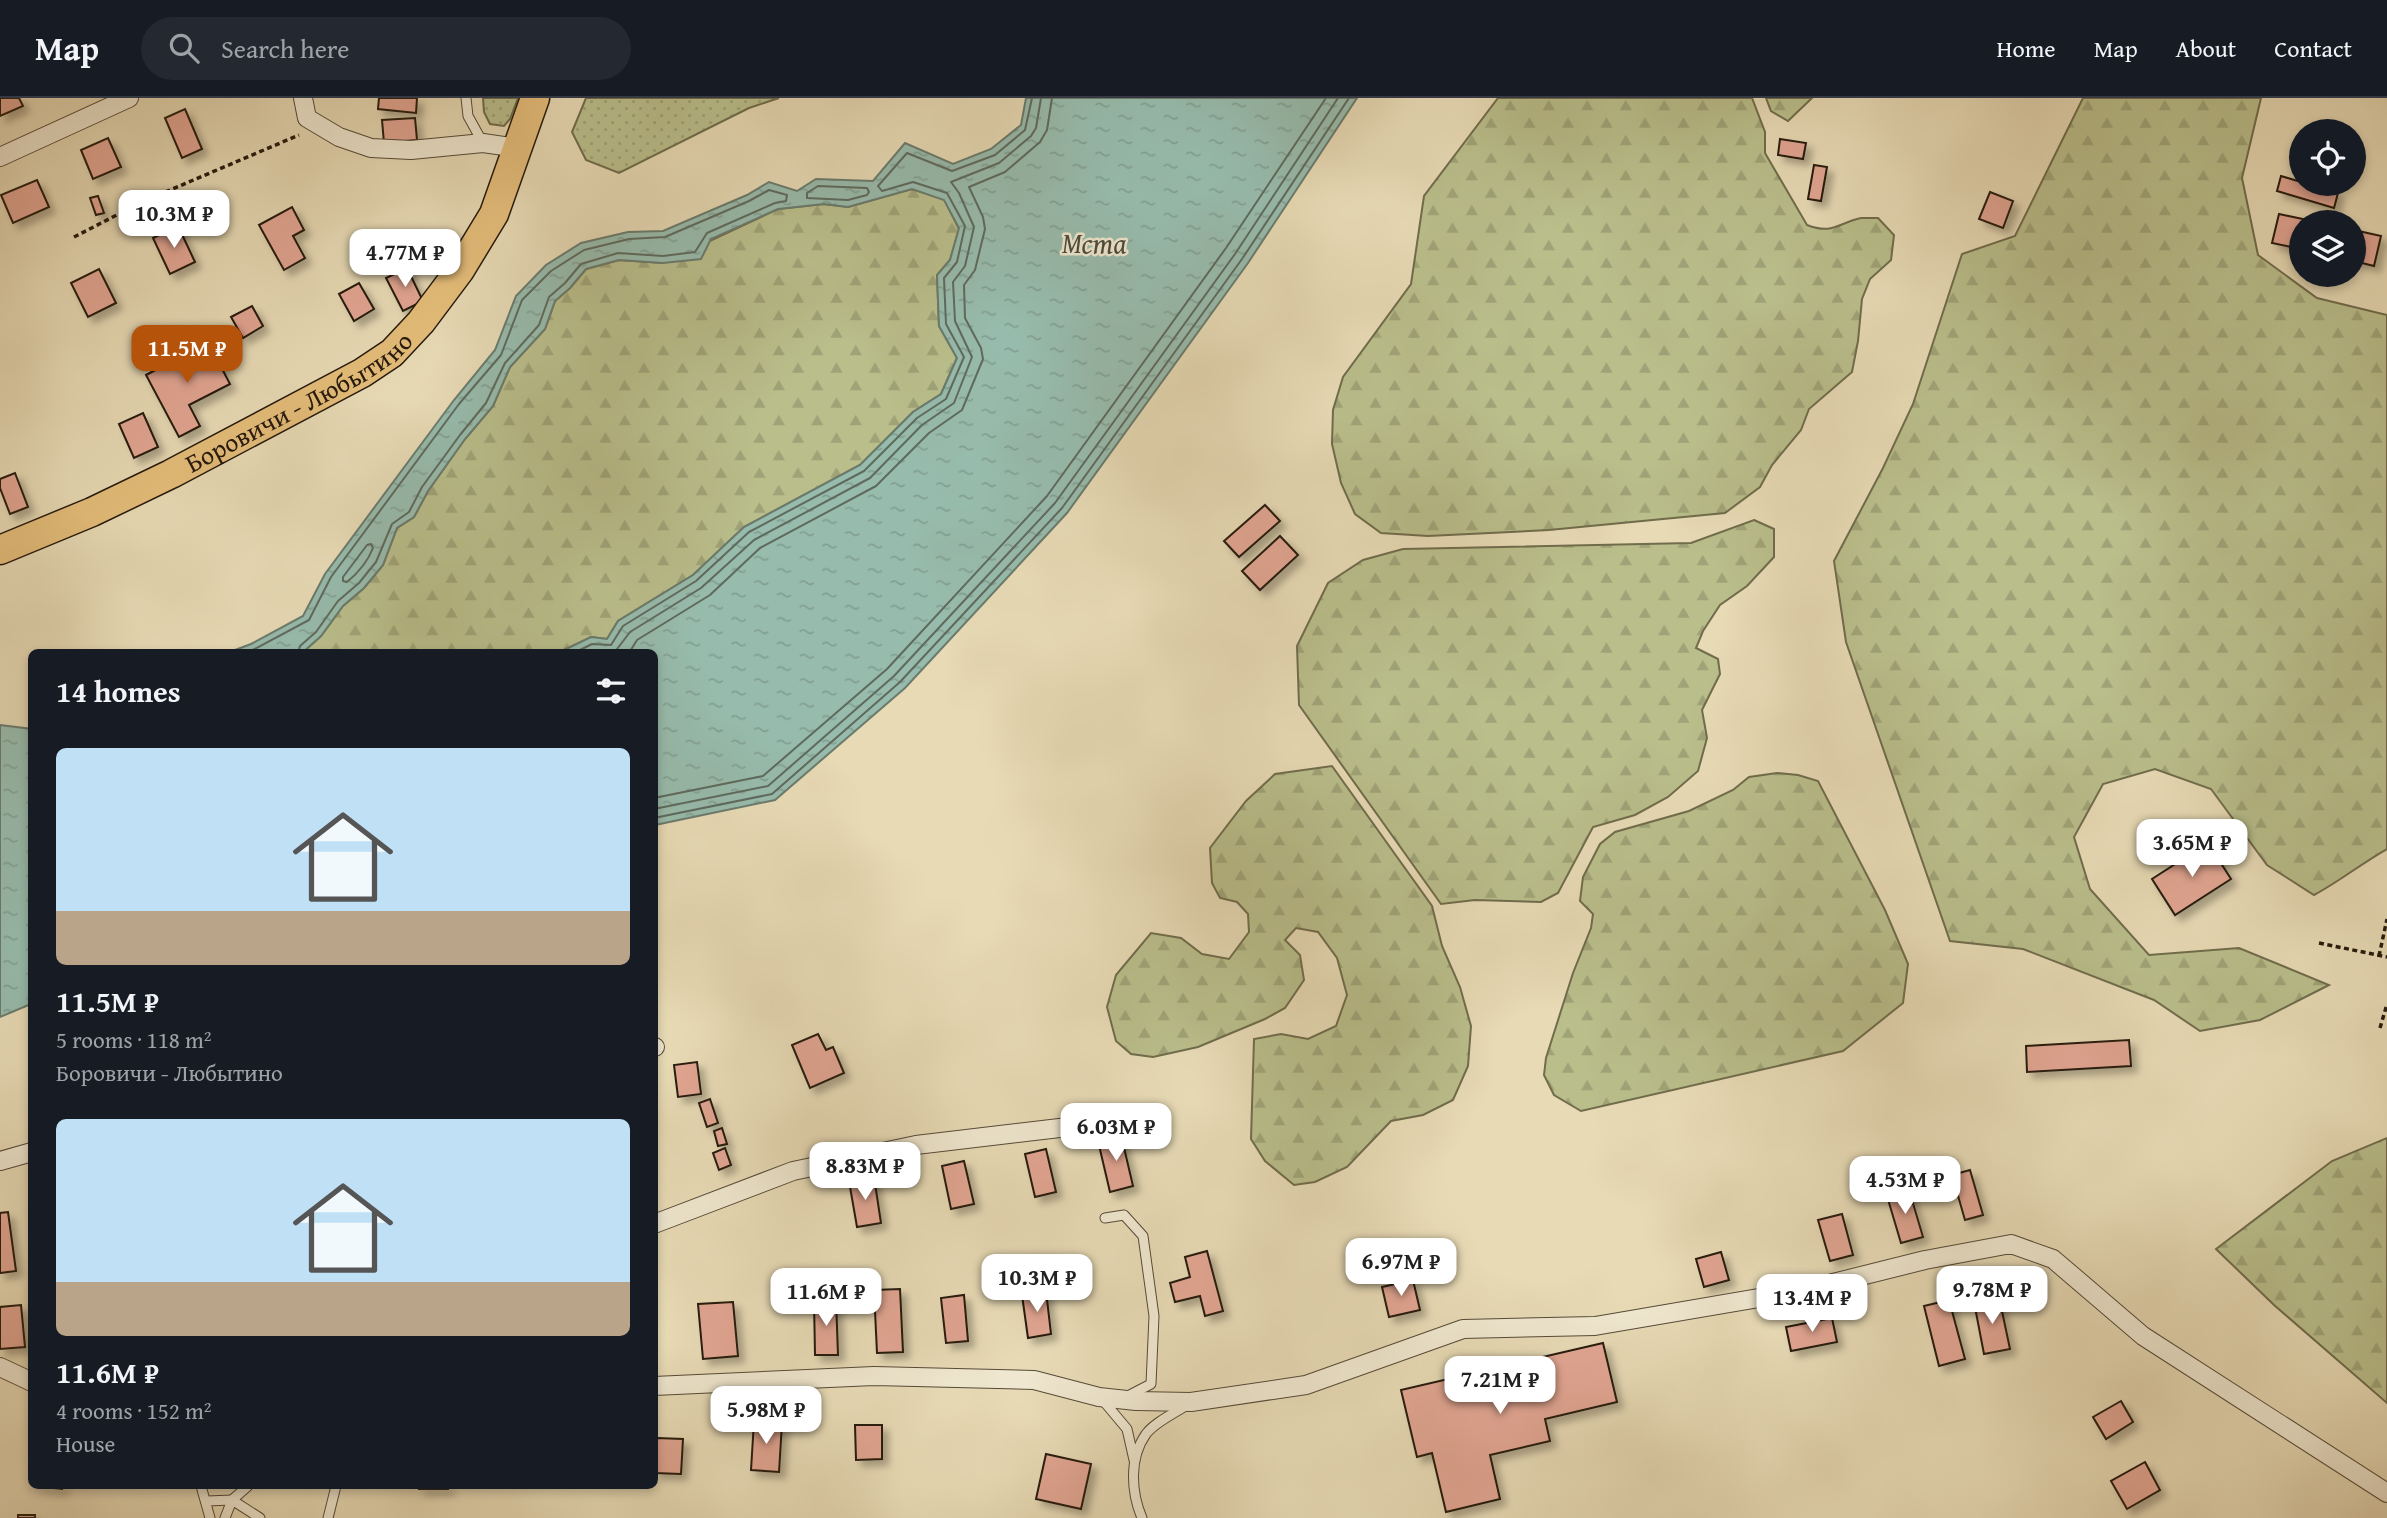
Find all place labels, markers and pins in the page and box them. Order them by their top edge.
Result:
pin: 10.3M ₽ [109,190,239,250]
pin: 4.77M ₽ [340,230,470,289]
pin: 11.5M ₽ [122,326,252,385]
pin: 3.65M ₽ [2127,820,2257,879]
pin: 6.03M ₽ [1051,1104,1181,1163]
pin: 8.83M ₽ [800,1142,930,1202]
pin: 4.53M ₽ [1840,1156,1970,1216]
pin: 6.97M ₽ [1336,1238,1466,1298]
pin: 10.3M ₽ [972,1254,1102,1314]
pin: 9.78M ₽ [1927,1266,2057,1326]
pin: 11.6M ₽ [761,1268,891,1328]
pin: 13.4M ₽ [1747,1274,1877,1334]
pin: 7.21M ₽ [1435,1356,1565,1416]
pin: 5.98M ₽ [701,1386,831,1446]

